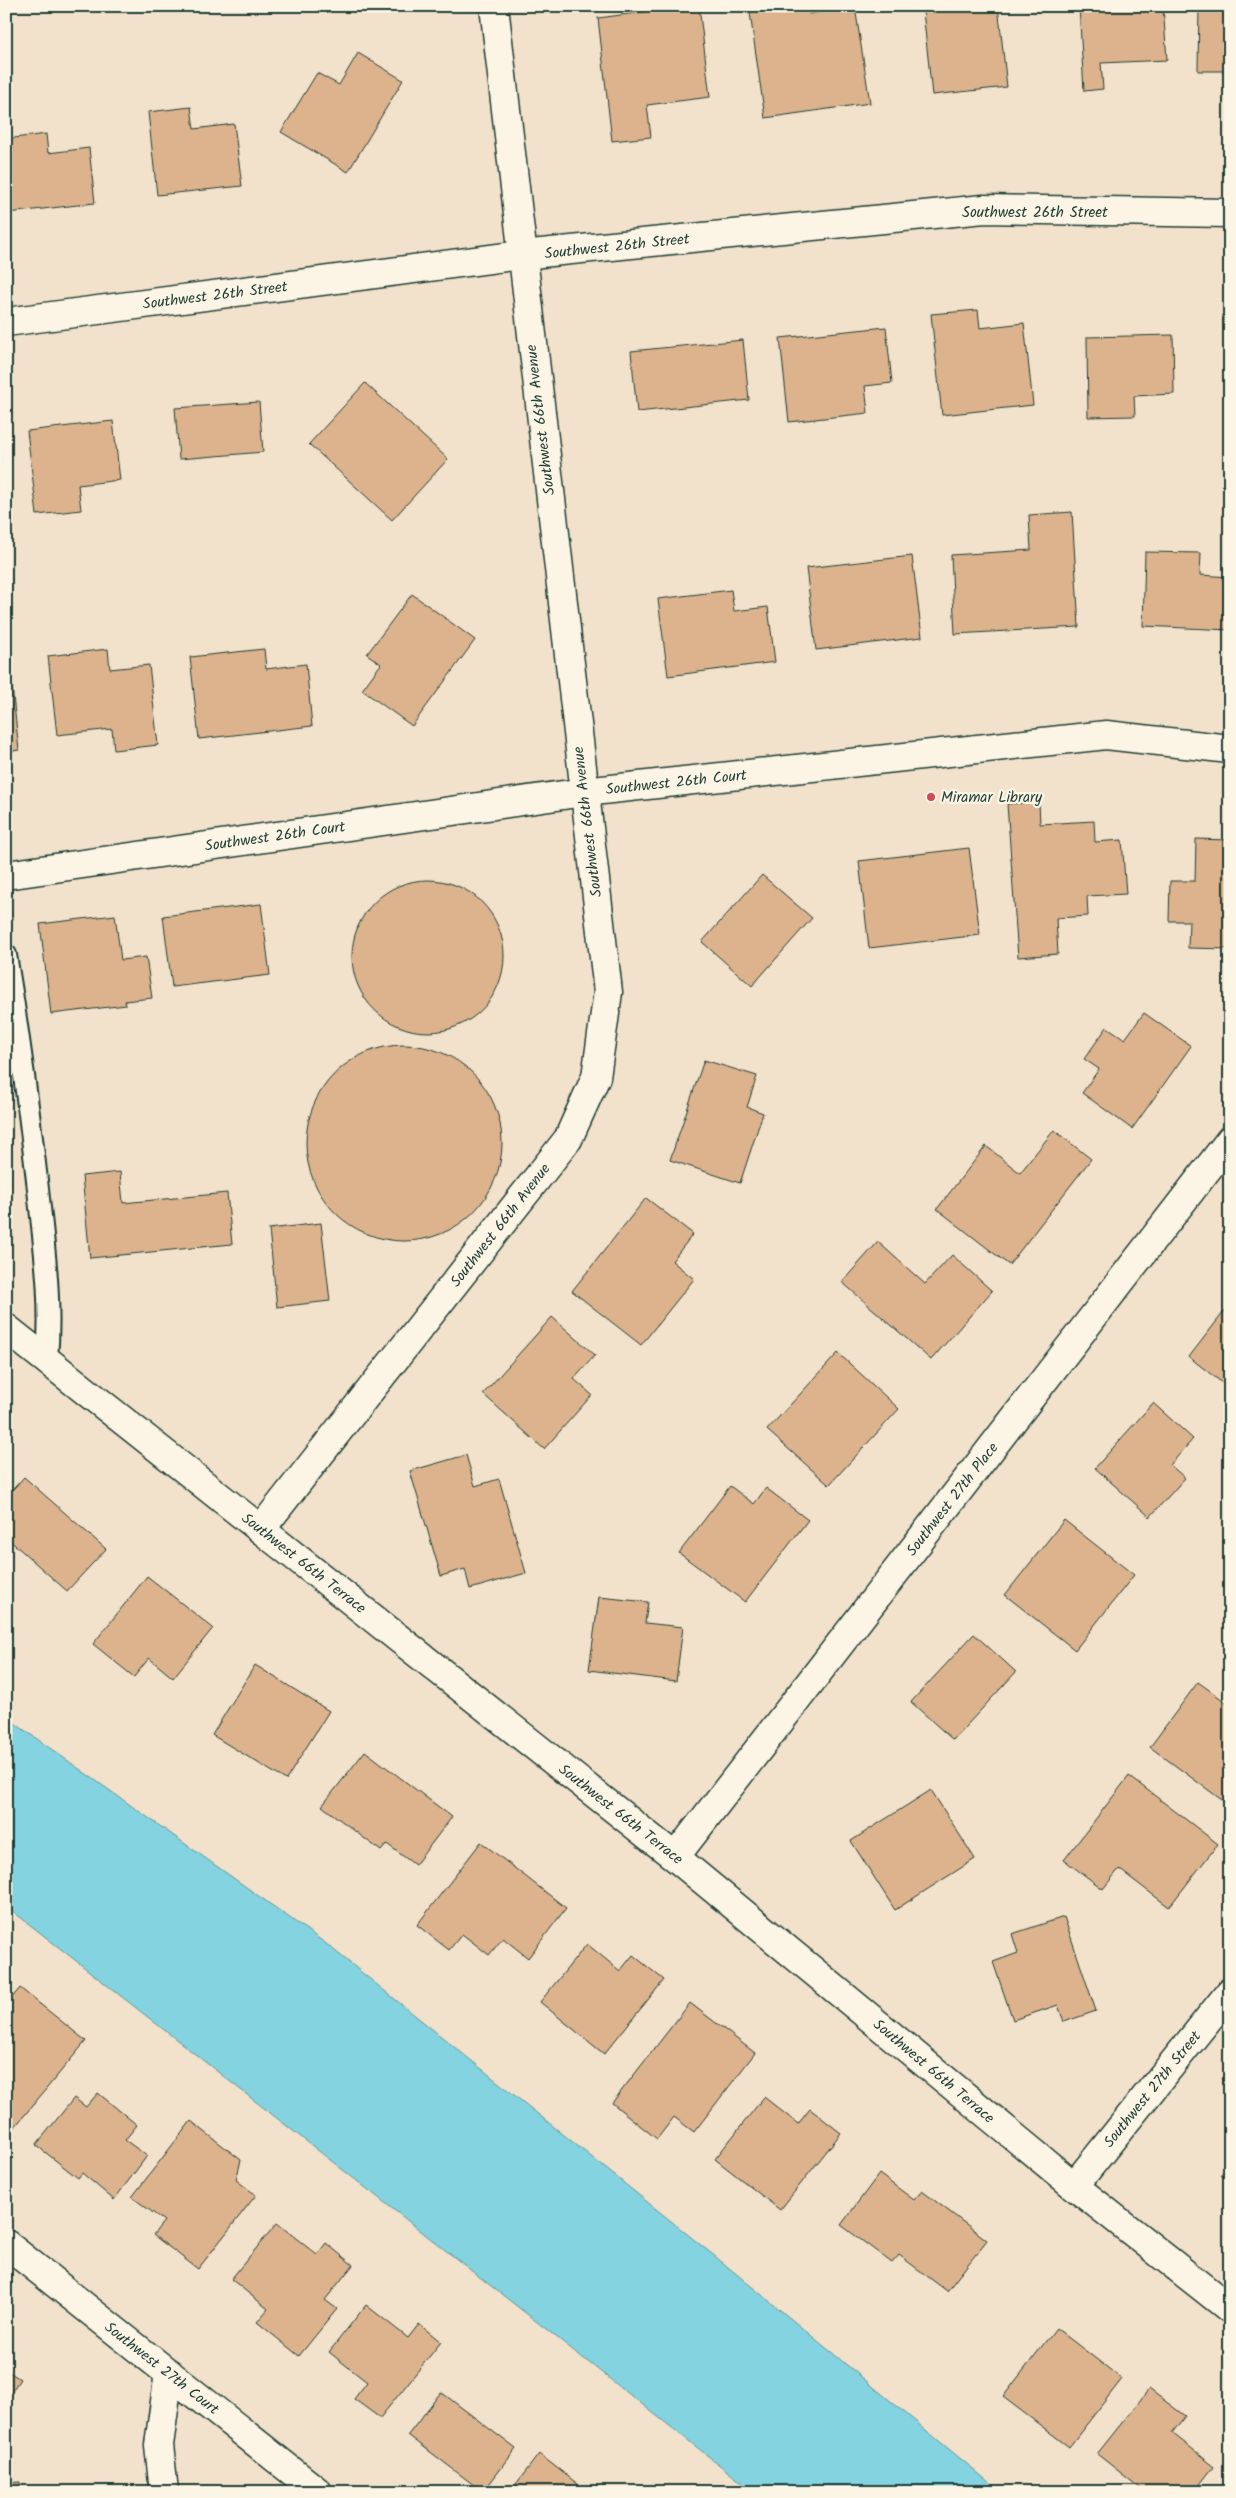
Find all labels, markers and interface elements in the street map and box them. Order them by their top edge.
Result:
street label: Southwest 26th Street [962,201,1108,225]
street label: Southwest 26th Street [543,227,691,267]
street label: Southwest 26th Street [141,275,289,317]
street label: Southwest 66th Avenue [520,343,562,497]
street label: Southwest 66th Avenue [567,745,609,899]
street label: Southwest 26th Court [604,764,748,802]
place label: Miramar Library [941,786,1043,810]
marker: Miramar Library [925,791,937,803]
street label: Southwest 26th Court [203,815,347,859]
street label: Southwest 66th Avenue [445,1158,557,1293]
street label: Southwest 27th Place [901,1437,1005,1562]
street label: Southwest 66th Terrace [236,1507,371,1620]
street label: Southwest 66th Terrace [553,1758,688,1871]
street label: Southwest 66th Terrace [867,2014,1000,2130]
street label: Southwest 27th Street [1098,2026,1208,2153]
street label: Southwest 27th Court [99,2316,224,2421]

